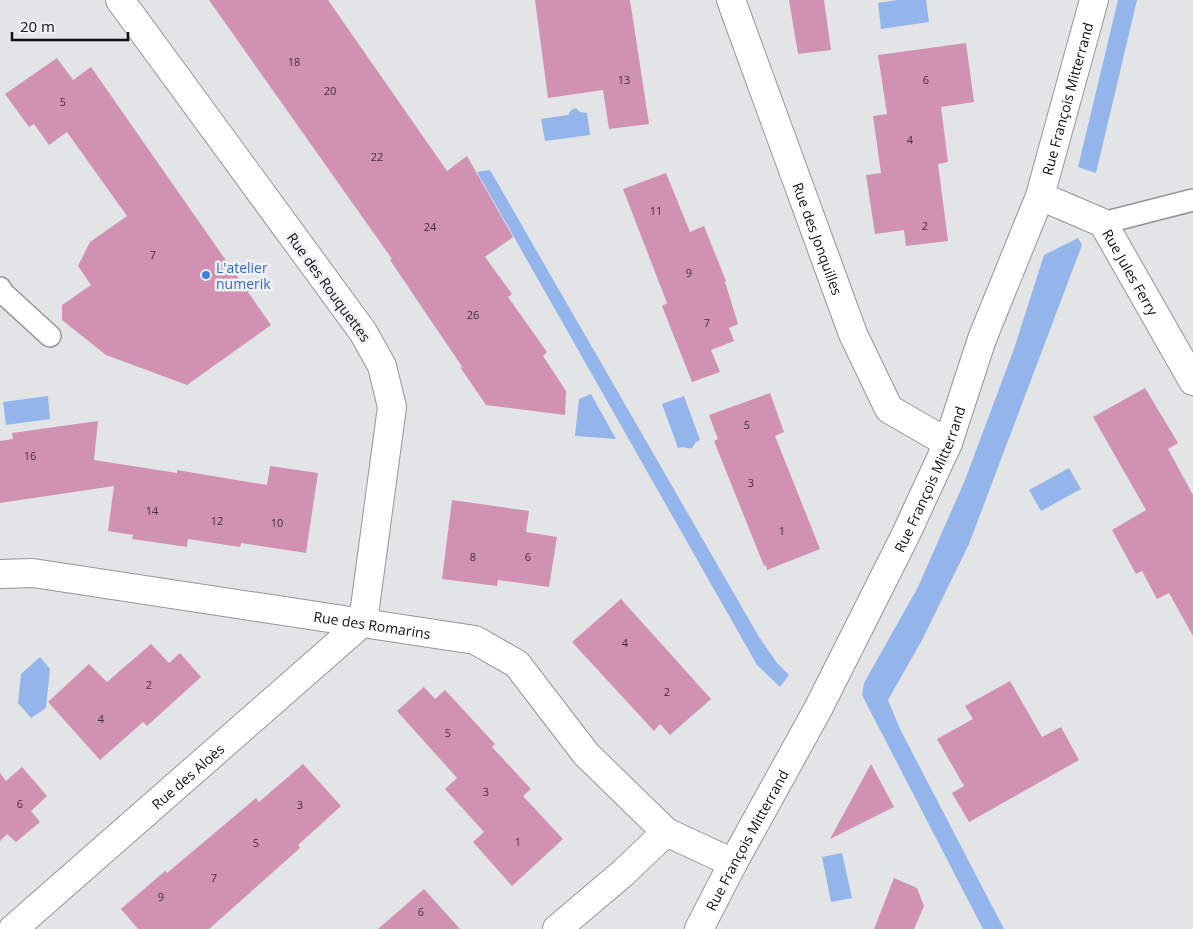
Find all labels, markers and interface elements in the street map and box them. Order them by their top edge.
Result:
scale bar [12,10,129,42]
text: 20 m [20,16,55,36]
street label: Rue François Mitterrand [1037,20,1097,177]
house number: 18 [288,54,300,69]
house number: 13 [618,72,630,87]
house number: 6 [923,72,929,87]
house number: 20 [324,83,336,98]
house number: 5 [60,94,66,109]
house number: 4 [907,132,914,147]
house number: 22 [371,149,383,164]
street label: Rue des Jonquilles [789,180,848,298]
house number: 11 [650,203,662,218]
house number: 2 [922,218,928,233]
house number: 24 [424,219,437,234]
street label: Rue Jules Ferry [1099,225,1164,320]
street label: Rue des Rouquettes [283,229,375,346]
house number: 7 [150,247,156,262]
place label: L'atelier numerik [216,258,271,293]
house number: 9 [686,265,692,280]
marker: L'atelier numerik [200,269,212,281]
house number: 26 [467,307,479,322]
house number: 7 [704,315,710,330]
street label: Rue François Mitterrand [889,403,969,555]
house number: 5 [744,417,750,432]
house number: 16 [24,448,36,463]
house number: 3 [748,475,754,490]
house number: 14 [146,503,159,518]
house number: 12 [211,513,223,528]
house number: 10 [271,515,283,530]
house number: 1 [779,523,785,538]
house number: 8 [470,549,476,564]
house number: 6 [525,549,531,564]
street label: Rue des Romarins [312,606,432,643]
house number: 4 [622,635,629,650]
house number: 2 [146,677,152,692]
house number: 2 [664,684,670,699]
house number: 4 [98,711,105,726]
house number: 5 [445,725,451,740]
street label: Rue des Aloès [147,739,228,813]
street label: Rue François Mitterrand [701,766,792,914]
house number: 3 [483,784,489,799]
house number: 6 [17,796,23,811]
house number: 3 [297,797,303,812]
house number: 1 [515,834,521,849]
house number: 5 [253,835,259,850]
house number: 7 [211,870,217,885]
house number: 9 [158,889,164,904]
house number: 6 [418,904,424,919]

